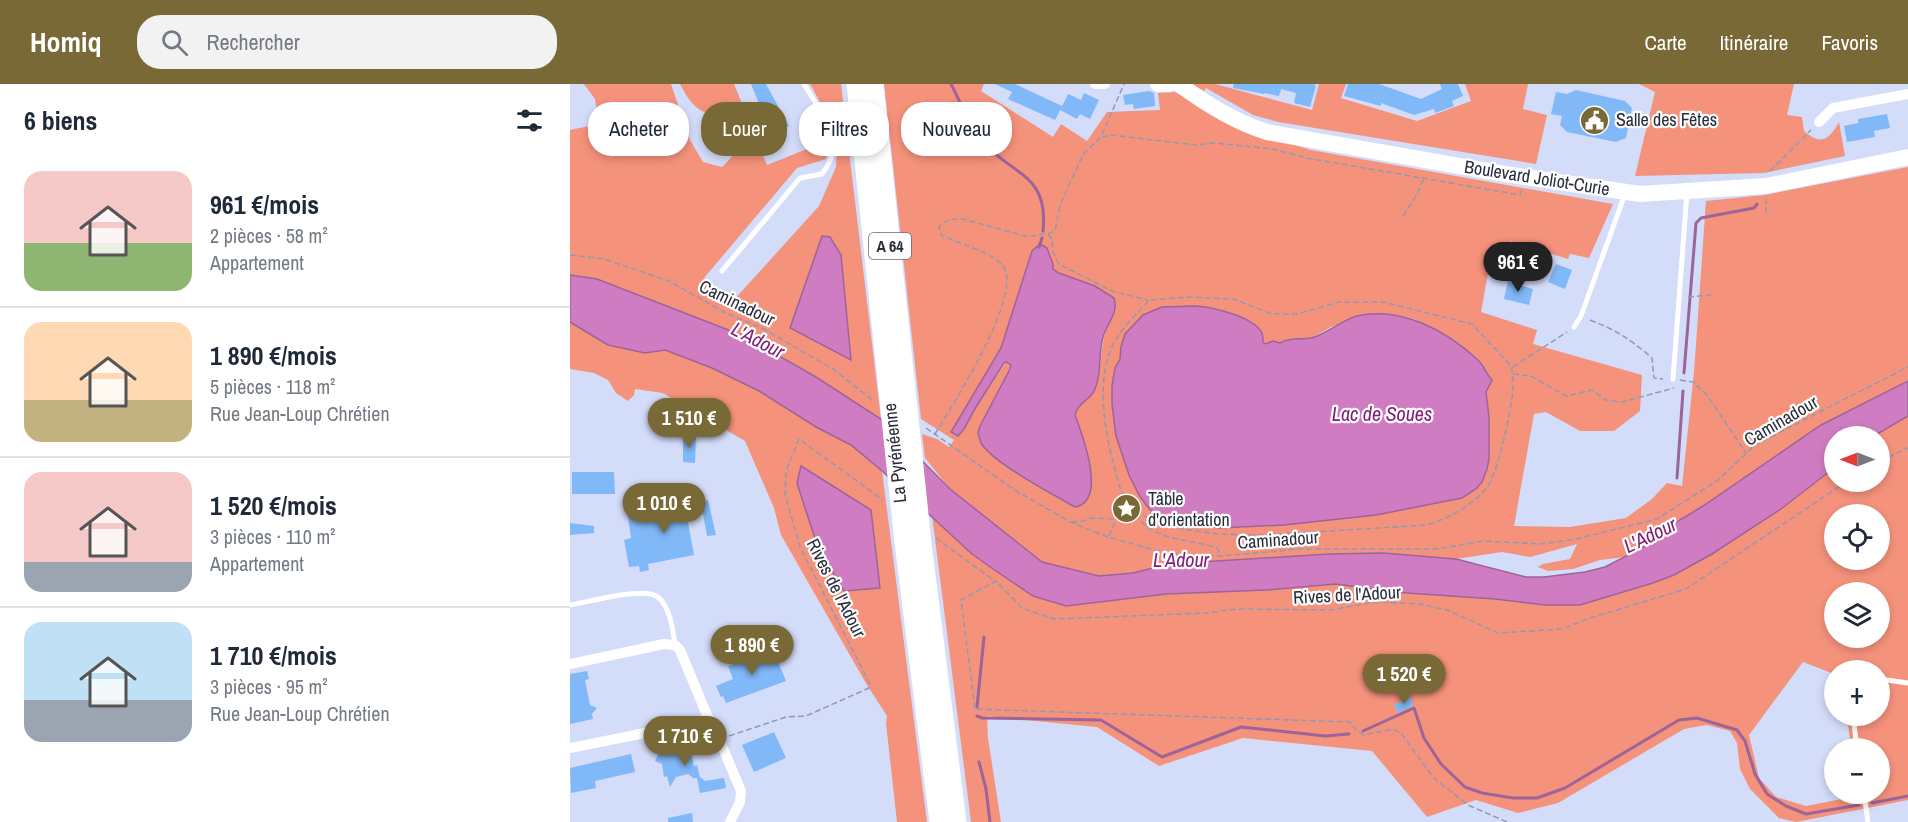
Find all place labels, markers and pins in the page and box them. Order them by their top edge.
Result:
public building icon: Salle des Fêtes [1579,104,1611,136]
place label: Salle des Fêtes [1616,107,1717,132]
pin: 961 € [1476,242,1560,293]
pin: 1 510 € [634,398,744,449]
pin: 1 010 € [609,483,719,534]
place label: Tâble d'orientation [1148,486,1230,532]
place icon: Tâble d'orientation [1111,493,1143,525]
pin: 1 890 € [697,625,807,676]
pin: 1 520 € [1349,654,1459,705]
pin: 1 710 € [630,716,740,767]

